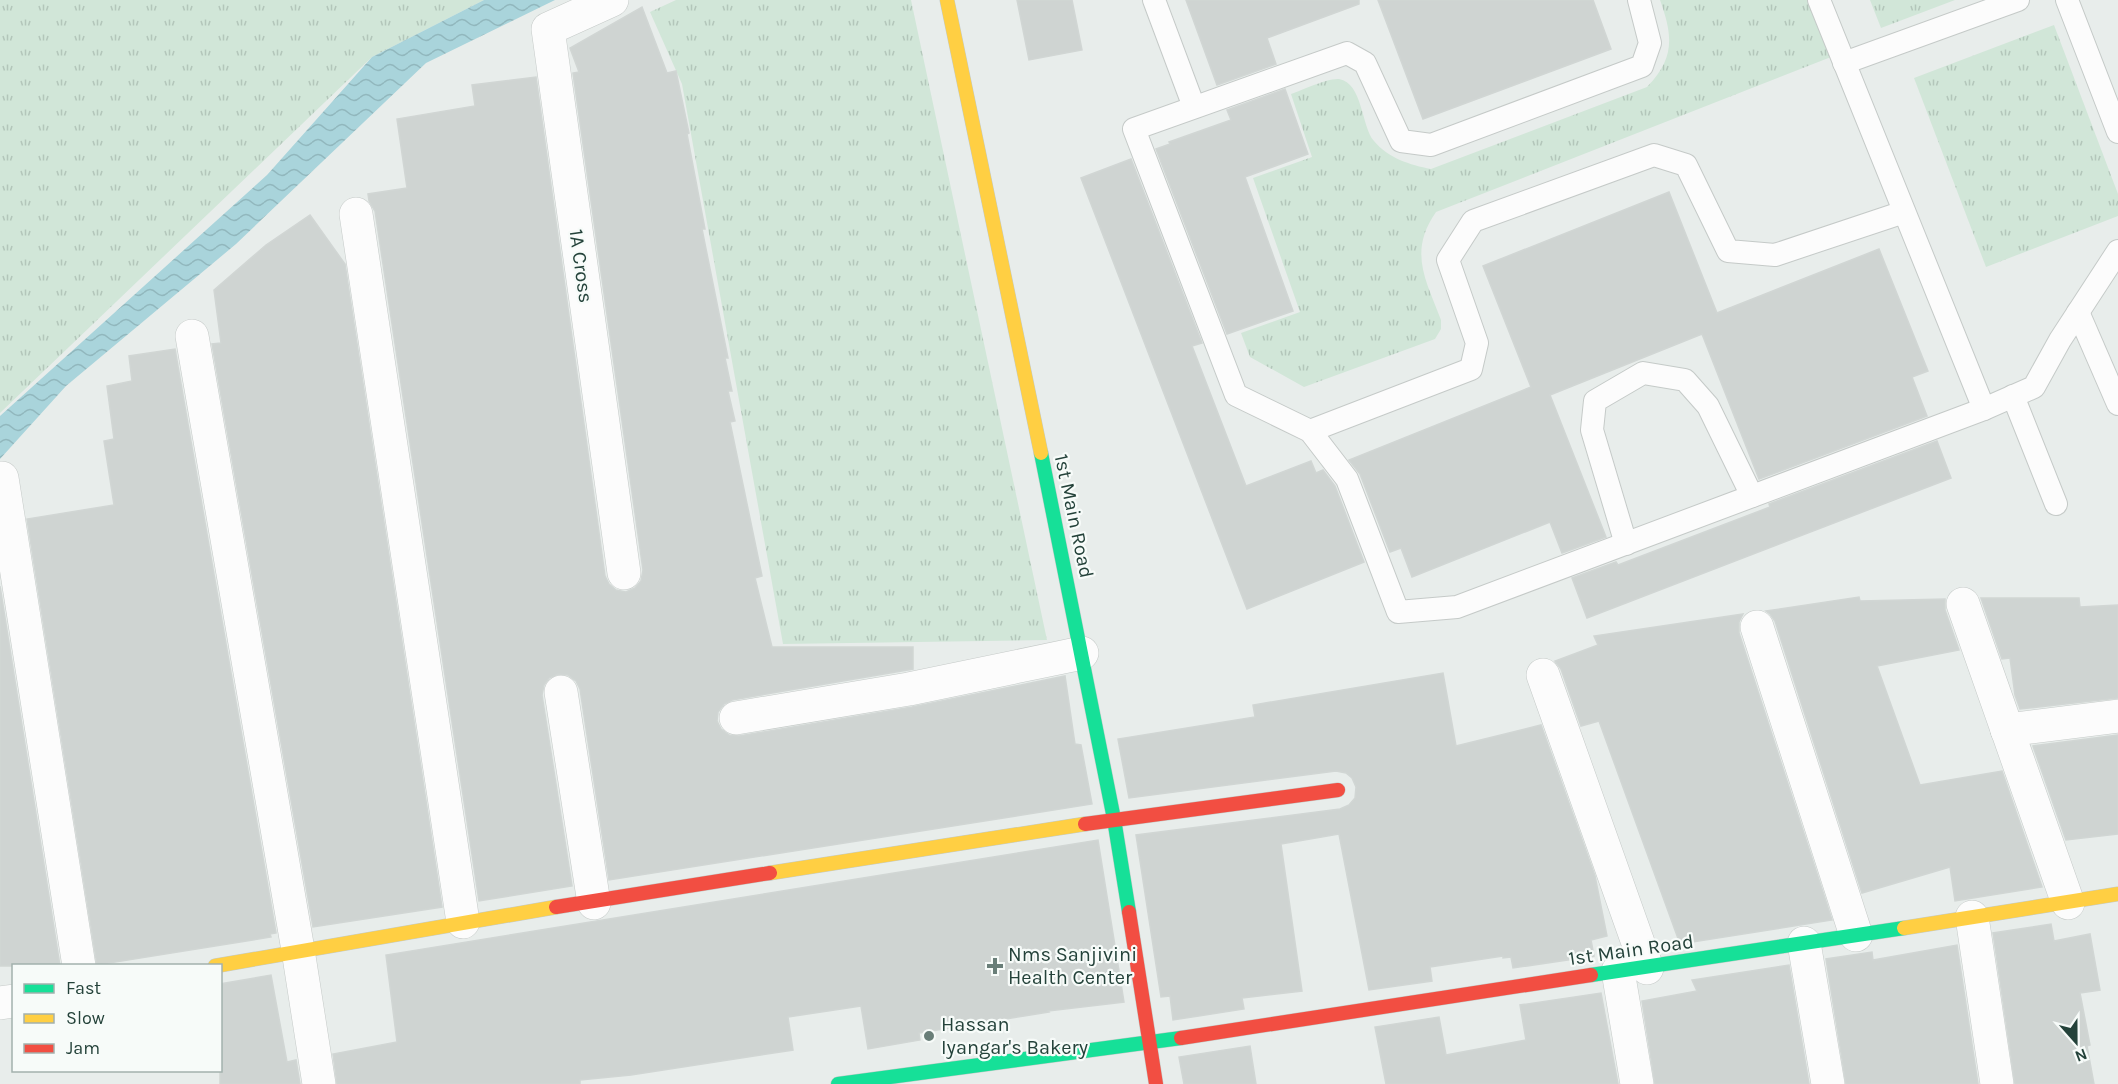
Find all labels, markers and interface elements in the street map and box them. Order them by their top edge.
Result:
street label: 1A Cross [564,228,598,304]
street label: 1st Main Road [1050,452,1098,580]
street label: 1st Main Road [1567,930,1695,970]
place label: Nms Sanjivini Health Center [1008,943,1137,989]
marker: Nms Sanjivini Health Center [986,957,1004,975]
legend [12,964,222,1072]
text: Fast [66,977,101,999]
text: Slow [66,1007,105,1029]
north arrow [2046,1012,2106,1072]
place label: Hassan Iyangar's Bakery [941,1013,1088,1059]
marker: Hassan Iyangar's Bakery [922,1029,936,1043]
text: Jam [66,1037,100,1059]
text: N [2072,1045,2090,1066]

